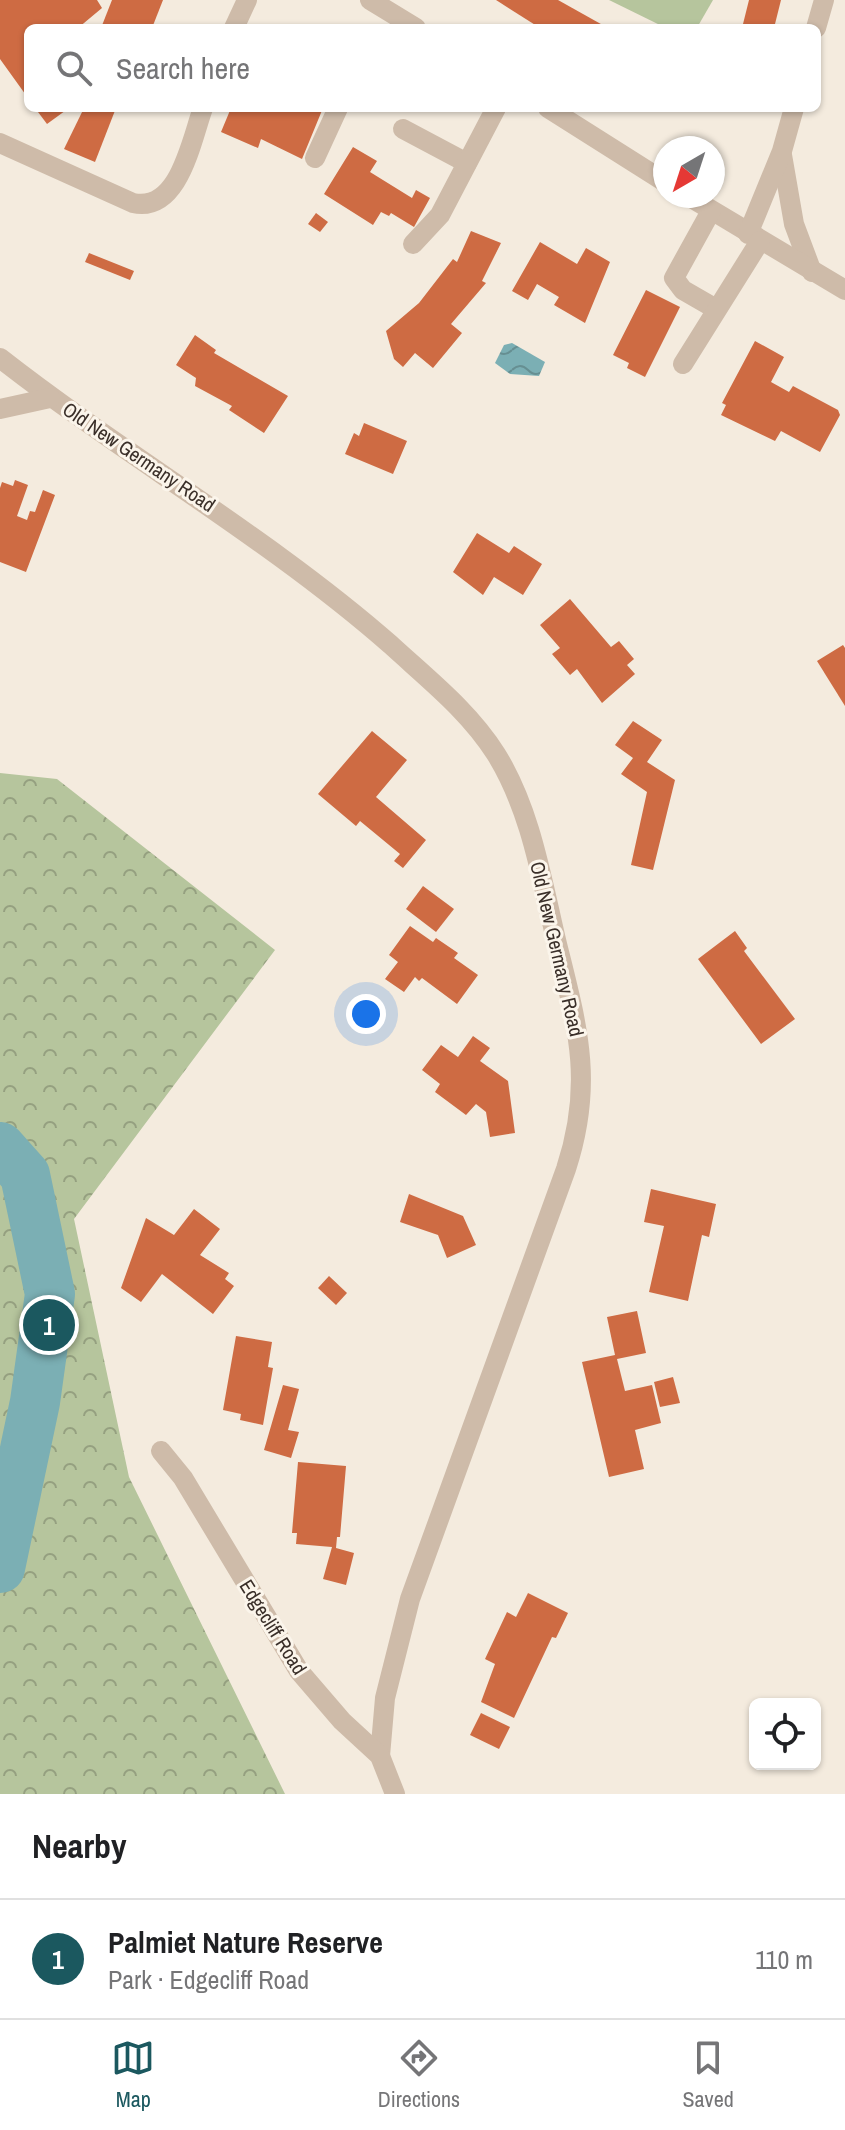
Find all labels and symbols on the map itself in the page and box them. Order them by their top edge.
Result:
north arrow [653,136,725,208]
street label: Old New Germany Road [58,395,221,518]
street label: Old New Germany Road [524,859,591,1039]
your location [346,994,386,1034]
pin: 1 [23,1295,75,1355]
street label: Edgecliff Road [234,1574,313,1679]

